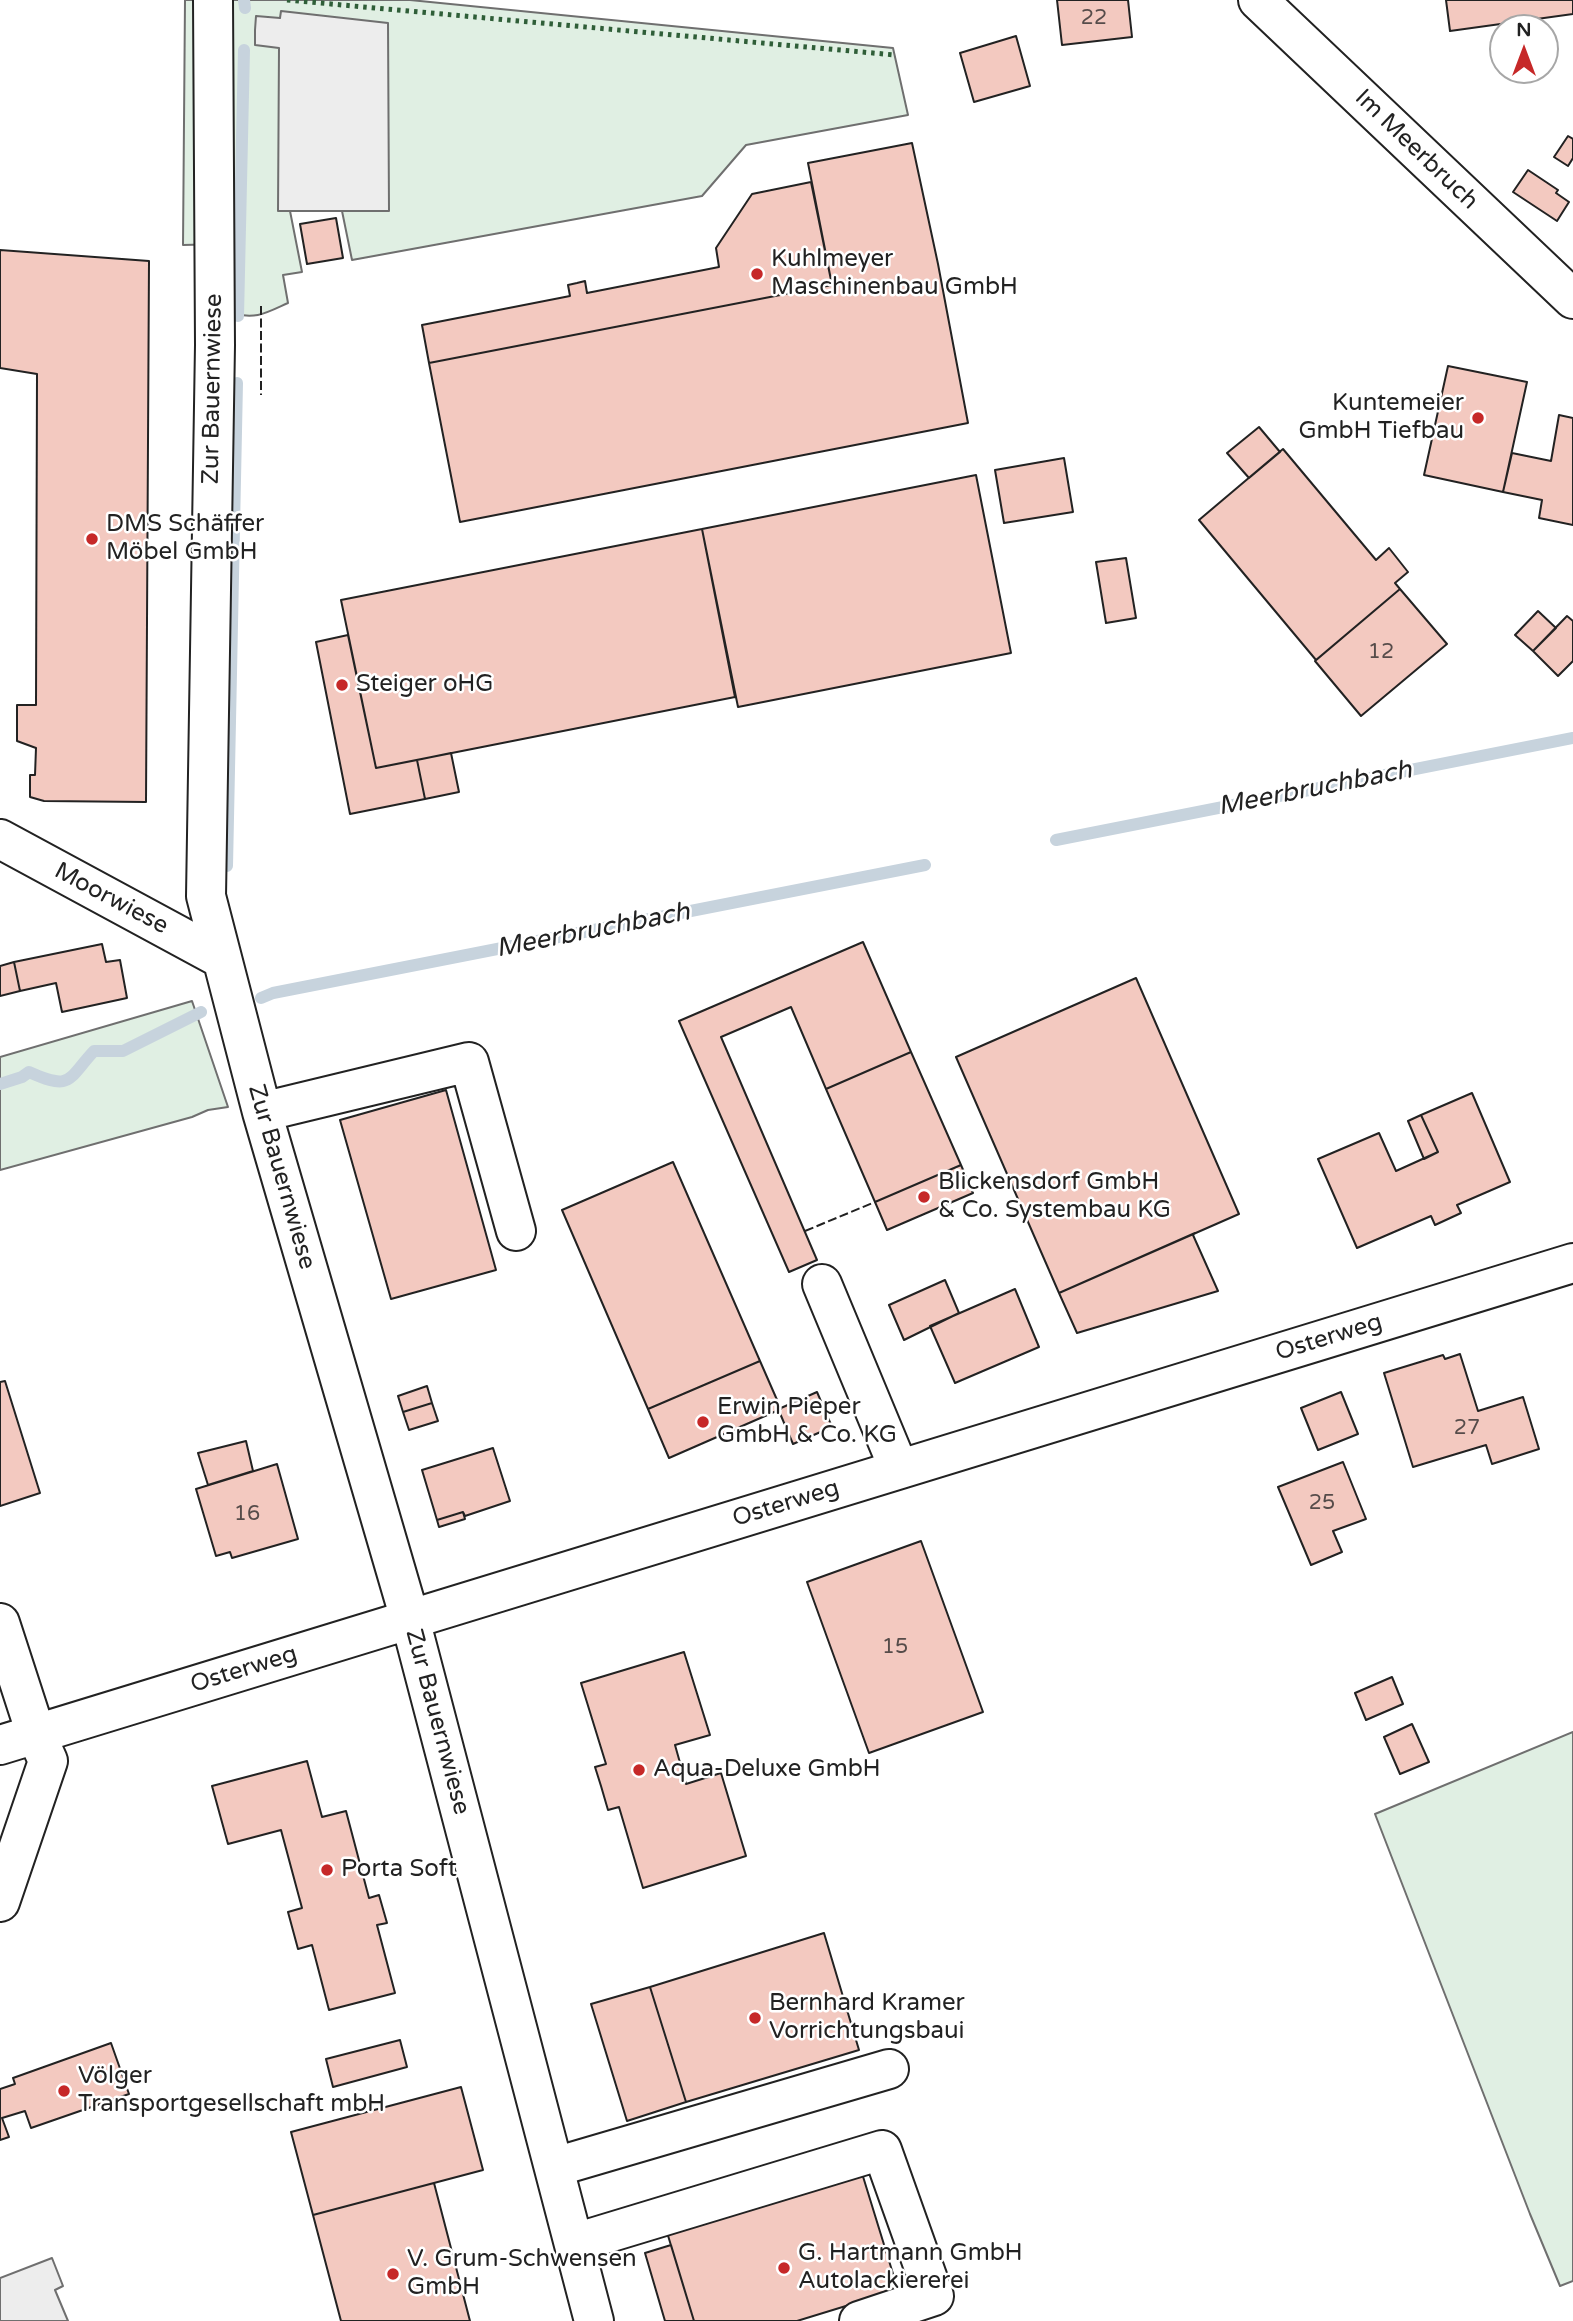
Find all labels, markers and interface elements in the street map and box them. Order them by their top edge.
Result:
house number: 22 [1081,5,1107,31]
north arrow [1489,14,1559,84]
text: N [1516,19,1532,41]
street label: Im Meerbruch [1348,84,1484,216]
place label: Kuhlmeyer Maschinenbau GmbH [771,246,1018,302]
marker: Kuhlmeyer Maschinenbau GmbH [749,266,765,282]
street label: Zur Bauernwiese [197,293,229,485]
place label: Kuntemeier GmbH Tiefbau [1298,390,1464,446]
marker: Kuntemeier GmbH Tiefbau [1470,410,1486,426]
place label: DMS Schäffer Möbel GmbH [106,511,264,567]
marker: DMS Schäffer Möbel GmbH [84,531,100,547]
house number: 12 [1368,639,1394,665]
place label: Steiger oHG [356,671,494,699]
marker: Steiger oHG [334,677,350,693]
water label: Meerbruchbach [1215,755,1415,823]
street label: Moorwiese [49,857,173,941]
water label: Meerbruchbach [493,897,693,965]
street label: Zur Bauernwiese [241,1081,321,1273]
place label: Blickensdorf GmbH & Co. Systembau KG [938,1169,1171,1225]
marker: Blickensdorf GmbH & Co. Systembau KG [916,1189,932,1205]
street label: Osterweg [1272,1308,1386,1368]
place label: Erwin Pieper GmbH & Co. KG [717,1394,897,1450]
marker: Erwin Pieper GmbH & Co. KG [695,1414,711,1430]
house number: 27 [1454,1415,1480,1441]
street label: Osterweg [729,1474,843,1534]
house number: 25 [1309,1490,1335,1516]
house number: 16 [234,1501,260,1527]
street label: Zur Bauernwiese [398,1626,476,1818]
house number: 15 [882,1634,908,1660]
street label: Osterweg [187,1640,301,1700]
place label: Aqua-Deluxe GmbH [653,1756,881,1784]
marker: Aqua-Deluxe GmbH [631,1762,647,1778]
place label: Porta Soft [341,1856,457,1884]
marker: Porta Soft [319,1862,335,1878]
place label: Bernhard Kramer Vorrichtungsbaui [769,1990,965,2046]
marker: Bernhard Kramer Vorrichtungsbaui [747,2010,763,2026]
place label: Völger Transportgesellschaft mbH [78,2063,385,2119]
marker: Völger Transportgesellschaft mbH [56,2083,72,2099]
place label: G. Hartmann GmbH Autolackiererei [798,2240,1023,2296]
place label: V. Grum-Schwensen GmbH [407,2246,637,2302]
marker: G. Hartmann GmbH Autolackiererei [776,2260,792,2276]
marker: V. Grum-Schwensen GmbH [385,2266,401,2282]

